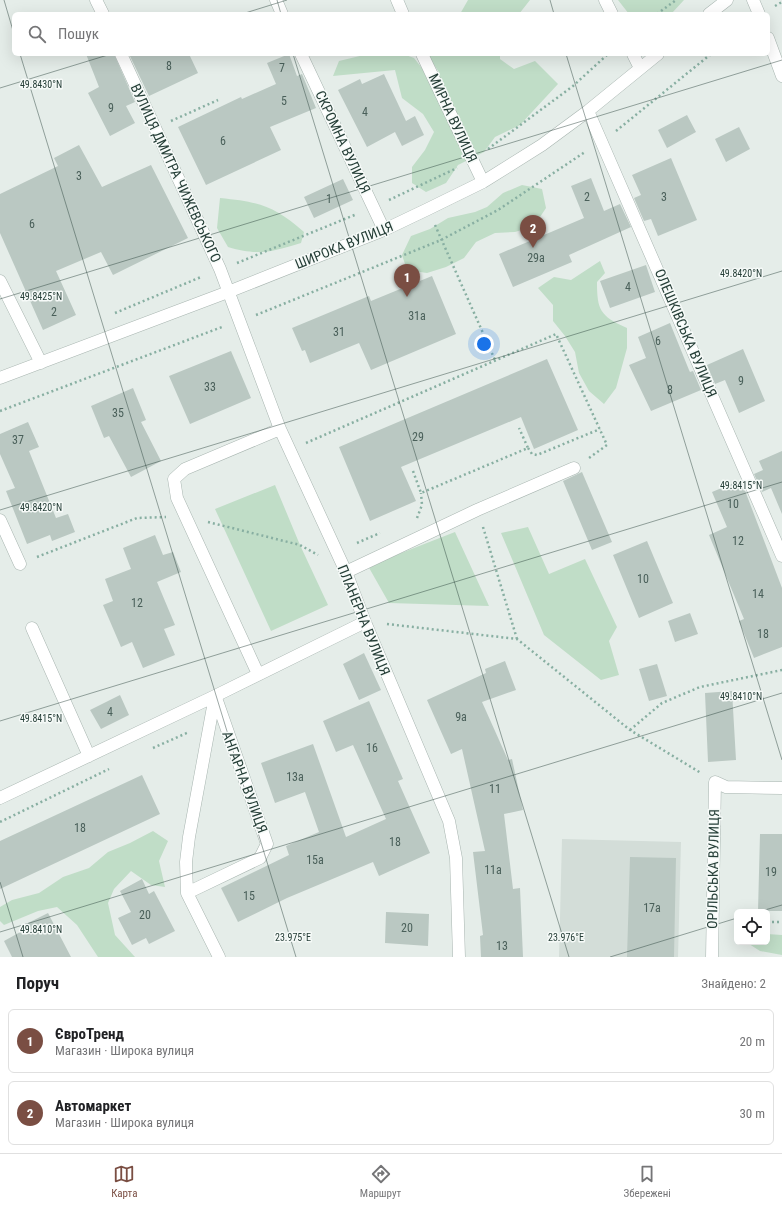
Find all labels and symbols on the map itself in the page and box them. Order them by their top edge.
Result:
house number: 8 [166,59,172,73]
house number: 7 [279,61,285,75]
street label: МИРНА ВУЛИЦЯ [425,71,481,165]
text: 49.8430°N [20,79,62,90]
street label: ВУЛИЦЯ ДМИТРА ЧИЖЕВСЬКОГО [127,81,225,265]
street label: СКРОМНА ВУЛИЦЯ [312,88,374,196]
house number: 5 [281,94,287,108]
house number: 9 [108,101,114,115]
house number: 4 [362,105,368,119]
house number: 6 [220,134,226,148]
house number: 3 [76,169,82,183]
house number: 2 [584,190,590,204]
house number: 3 [661,190,667,204]
house number: 1 [326,192,332,206]
pin: 2 [520,215,546,248]
house number: 6 [29,217,35,231]
street label: ШИРОКА ВУЛИЦЯ [293,218,395,272]
house number: 29а [527,251,545,265]
pin: 1 [394,264,420,297]
street label: ОЛЕШКІВСЬКА ВУЛИЦЯ [652,266,720,400]
text: 49.8420°N [720,268,762,279]
house number: 4 [625,280,631,294]
text: 49.8425°N [20,291,62,302]
house number: 2 [51,305,57,319]
house number: 31а [408,309,426,323]
house number: 31 [333,325,345,339]
your location [474,334,494,354]
house number: 6 [655,334,661,348]
house number: 9 [738,374,744,388]
house number: 33 [204,380,216,394]
house number: 8 [667,383,673,397]
house number: 35 [112,406,124,420]
house number: 29 [412,430,424,444]
house number: 37 [12,433,24,447]
text: 49.8415°N [720,480,762,491]
house number: 10 [727,497,739,511]
text: 49.8420°N [20,502,62,513]
house number: 12 [732,534,744,548]
street label: ПЛАНЕРНА ВУЛИЦЯ [334,562,394,678]
house number: 10 [637,572,649,586]
house number: 14 [752,587,764,601]
house number: 12 [131,596,143,610]
house number: 18 [757,627,769,641]
text: 49.8410°N [720,691,762,702]
house number: 4 [107,705,113,719]
house number: 9а [455,710,467,724]
text: 49.8415°N [20,713,62,724]
street label: АНГАРНА ВУЛИЦЯ [219,729,271,835]
house number: 16 [366,741,378,755]
house number: 13а [286,770,304,784]
house number: 11 [489,782,501,796]
street label: ОРІЛЬСЬКА ВУЛИЦЯ [704,809,722,929]
house number: 18 [74,821,86,835]
house number: 18 [389,835,401,849]
house number: 15а [306,853,324,867]
house number: 11а [484,863,502,877]
house number: 19 [765,865,777,879]
house number: 15 [243,889,255,903]
house number: 17а [643,901,661,915]
house number: 20 [139,908,151,922]
house number: 20 [401,921,413,935]
text: 49.8410°N [20,924,62,935]
text: 23.975°E [275,932,311,943]
text: 23.976°E [548,932,584,943]
house number: 13 [496,939,508,953]

